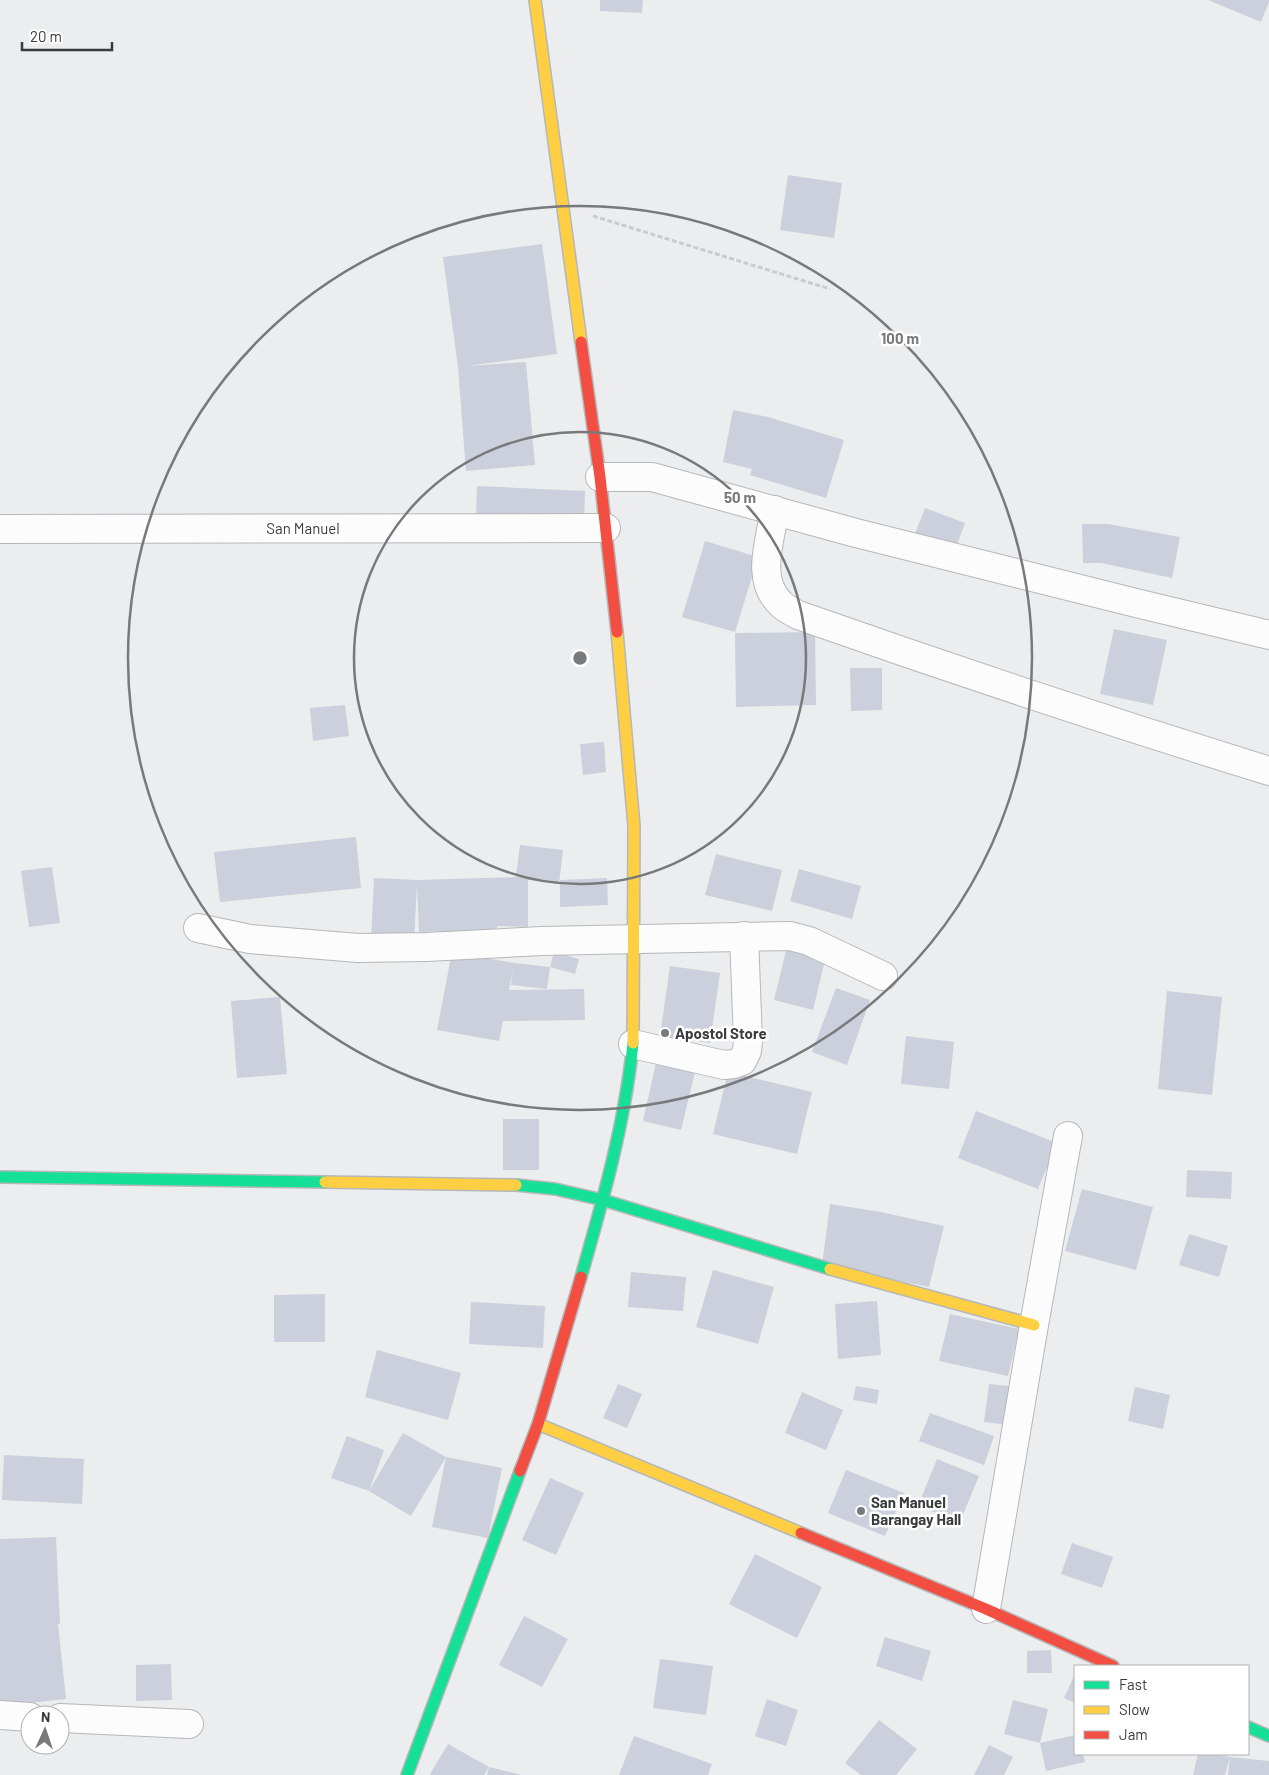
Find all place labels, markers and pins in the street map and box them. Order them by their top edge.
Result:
centre of rings [571,649,589,667]
place label: Apostol Store [675,1024,767,1042]
marker: Apostol Store [659,1027,671,1039]
place label: San Manuel Barangay Hall [871,1493,961,1528]
marker: San Manuel Barangay Hall [855,1505,867,1517]

